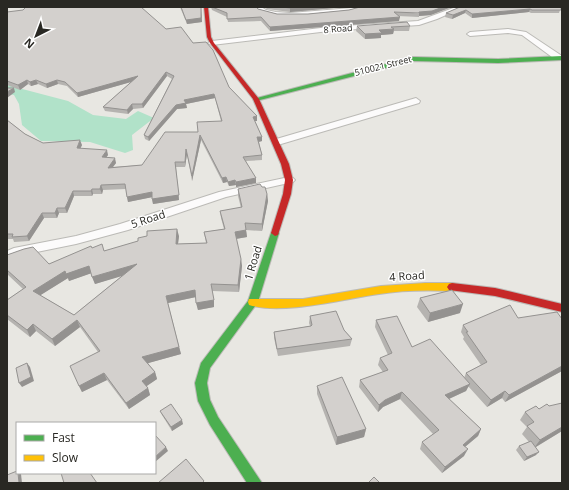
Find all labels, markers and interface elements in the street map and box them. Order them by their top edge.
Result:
north arrow [16,16,56,56]
street label: 8 Road [323,21,353,36]
text: N [21,35,37,52]
street label: 510021 Street [353,52,413,79]
street label: 5 Road [129,206,167,231]
street label: 1 Road [240,244,265,282]
street label: 4 Road [389,267,425,284]
legend [16,422,156,474]
text: Fast [52,429,75,446]
text: Slow [52,449,79,466]

